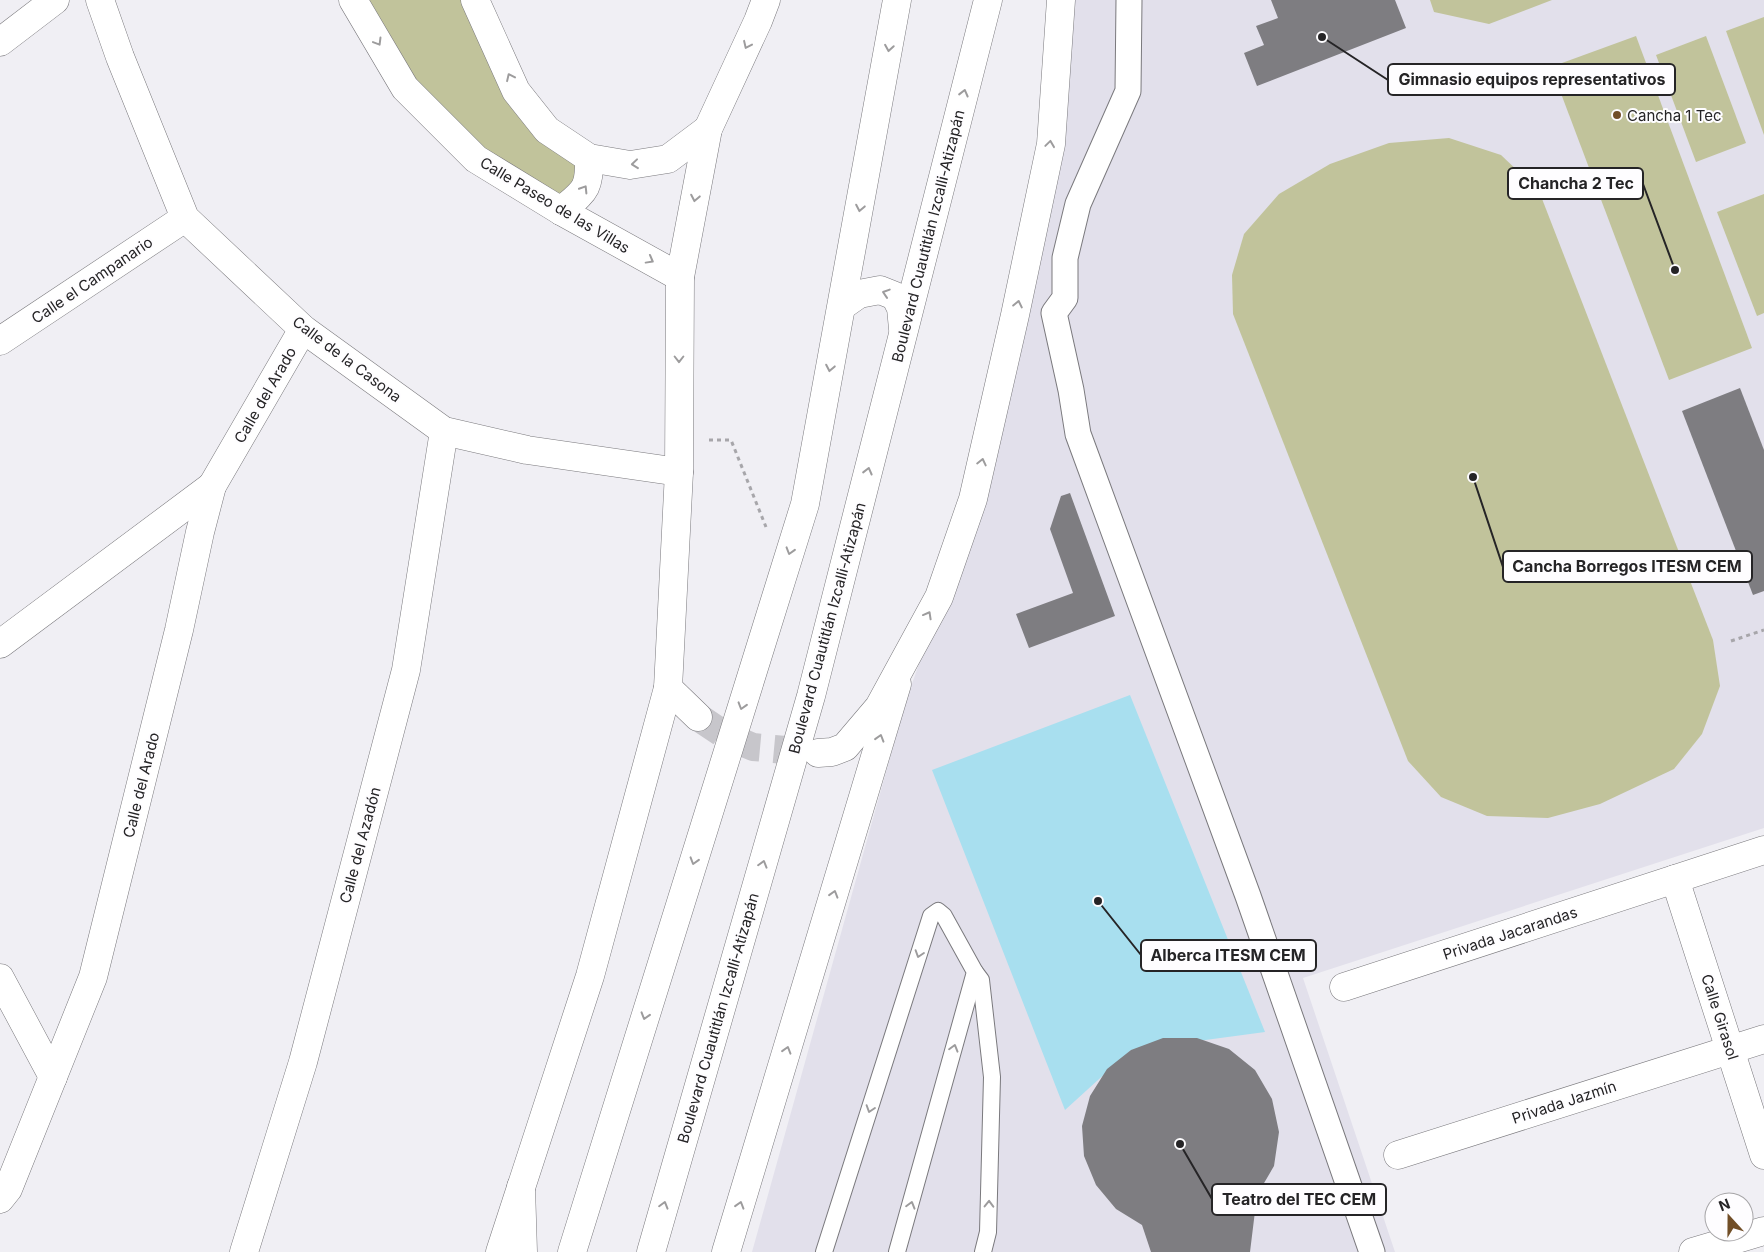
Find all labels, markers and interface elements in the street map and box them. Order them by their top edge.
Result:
one-way arrow [372,37,382,46]
one-way arrow [743,40,753,49]
one-way arrow [885,44,895,52]
callout: Gimnasio equipos representativos [1388,64,1675,95]
text: Gimnasio equipos representativos [1398,69,1666,89]
one-way arrow [506,73,516,82]
one-way arrow [959,89,969,97]
place label: Cancha 1 Tec [1627,106,1721,125]
street label: Boulevard Cuautitlán Izcalli-Atizapán [887,108,969,364]
marker: Cancha 1 Tec [1611,109,1623,121]
one-way arrow [1044,140,1055,148]
street label: Calle Paseo de las Villas [477,153,633,257]
one-way arrow [631,158,639,169]
callout: Chancha 2 Tec [1508,168,1643,199]
text: Chancha 2 Tec [1518,173,1634,193]
one-way arrow [577,185,587,194]
one-way arrow [690,193,701,202]
one-way arrow [855,204,865,212]
street label: Calle el Campanario [28,232,156,328]
one-way arrow [644,254,653,264]
one-way arrow [882,289,891,299]
one-way arrow [1012,299,1023,308]
street label: Calle de la Casona [289,312,405,406]
street label: Calle del Arado [230,343,300,447]
one-way arrow [674,355,684,363]
one-way arrow [826,363,836,372]
one-way arrow [976,457,987,466]
one-way arrow [863,467,873,475]
street label: Boulevard Cuautitlán Izcalli-Atizapán [784,500,870,756]
one-way arrow [786,546,796,554]
callout: Cancha Borregos ITESM CEM [1503,551,1752,582]
text: Cancha Borregos ITESM CEM [1512,556,1742,576]
one-way arrow [922,611,932,620]
one-way arrow [737,701,747,710]
street label: Calle del Arado [119,730,163,840]
one-way arrow [875,735,885,743]
street label: Calle del Azadón [335,785,385,905]
one-way arrow [689,856,699,865]
one-way arrow [757,860,767,869]
one-way arrow [828,890,838,899]
street label: Boulevard Cuautitlán Izcalli-Atizapán [673,891,763,1145]
street label: Privada Jacarandas [1440,902,1580,964]
callout: Alberca ITESM CEM [1141,940,1316,971]
text: Alberca ITESM CEM [1150,945,1306,965]
one-way arrow [914,949,924,958]
street label: Calle Girasol [1697,972,1743,1062]
one-way arrow [641,1012,651,1020]
one-way arrow [948,1044,959,1053]
one-way arrow [781,1046,791,1054]
street label: Privada Jazmín [1509,1076,1619,1128]
one-way arrow [865,1104,875,1113]
callout: Teatro del TEC CEM [1212,1184,1386,1215]
text: Teatro del TEC CEM [1222,1189,1376,1209]
north arrow [1704,1192,1754,1242]
text: N [1716,1195,1732,1214]
one-way arrow [984,1200,994,1208]
one-way arrow [905,1201,915,1210]
one-way arrow [659,1202,669,1210]
one-way arrow [735,1202,745,1210]

